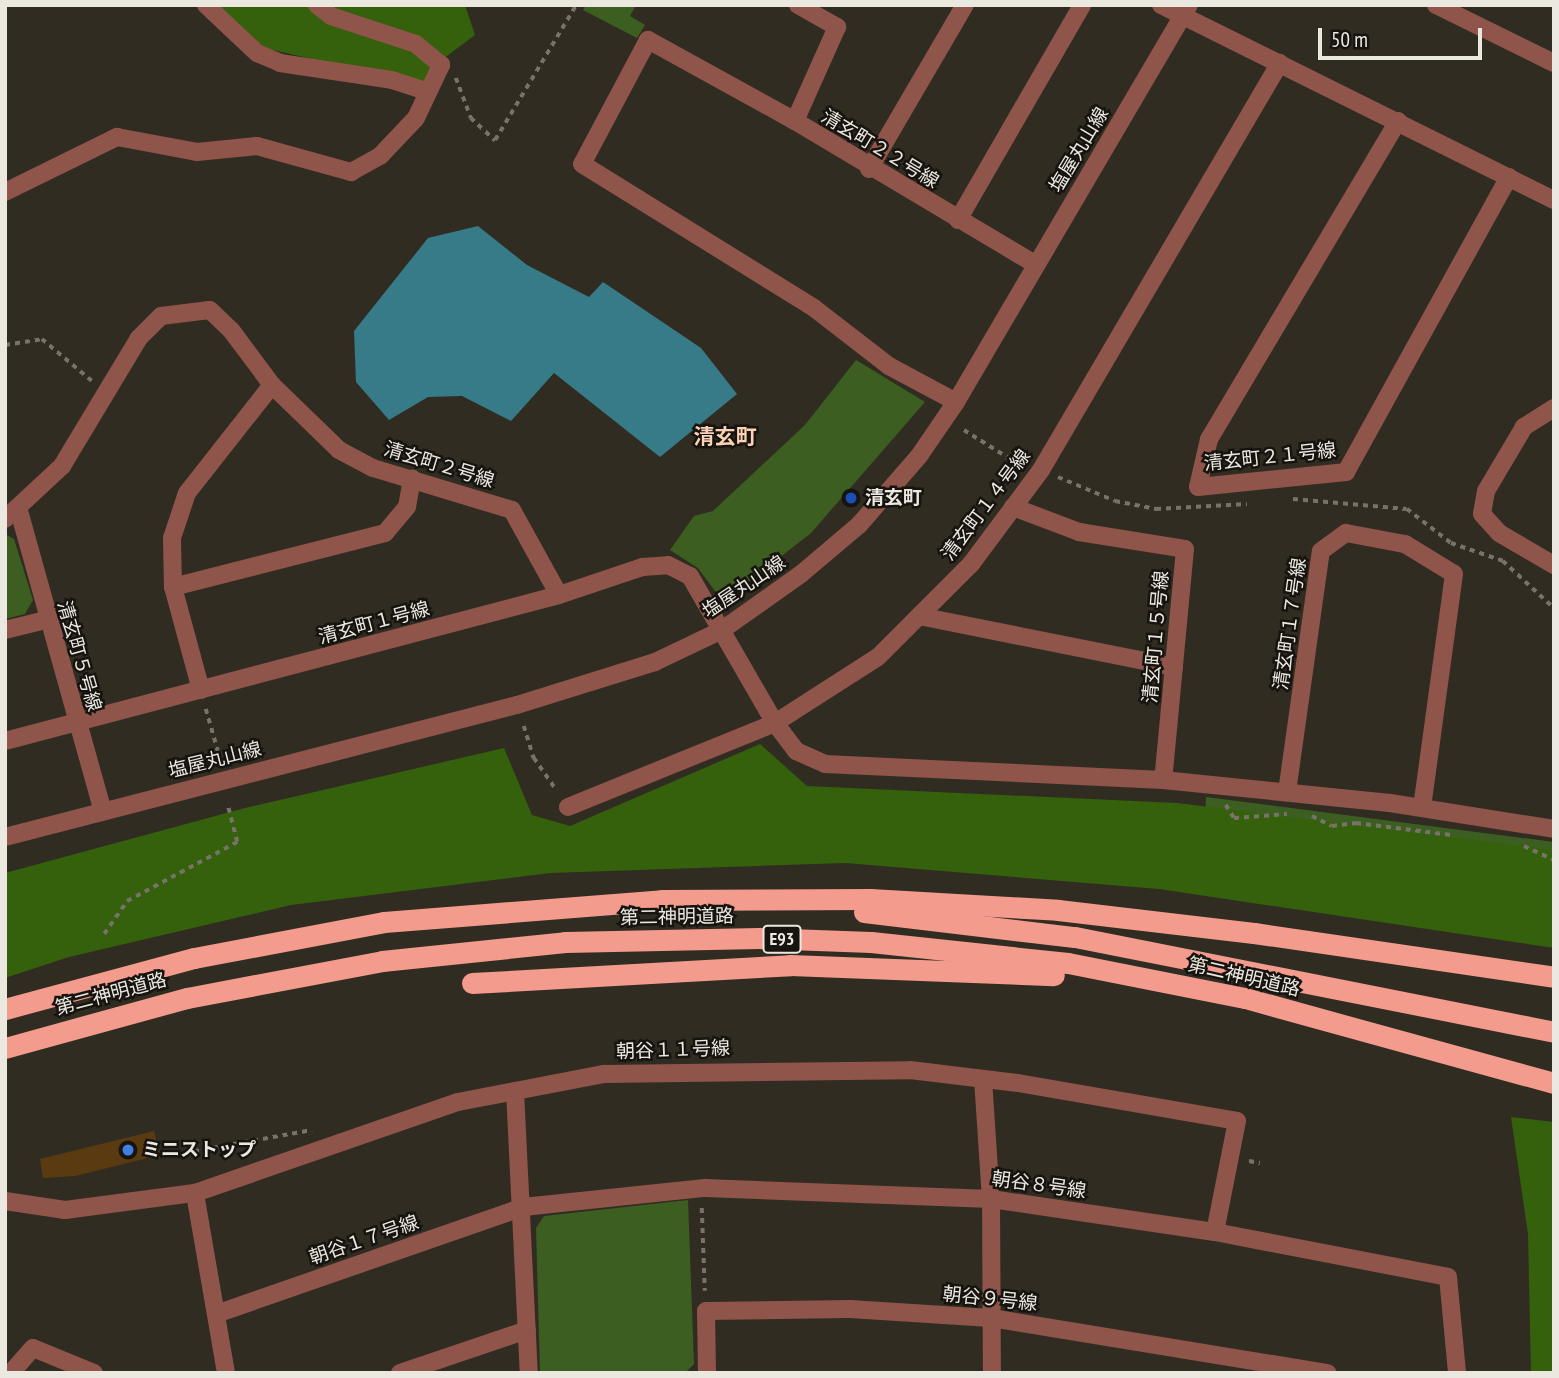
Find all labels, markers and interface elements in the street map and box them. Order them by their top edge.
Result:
scale bar [1321,14,1486,58]
text: 50 m [1331,26,1368,53]
street label: 塩屋丸山線 [1045,103,1113,197]
street label: 清玄町２２号線 [817,105,943,193]
district label: 清玄町 [694,424,756,450]
street label: 清玄町２号線 [381,437,497,493]
street label: 清玄町２１号線 [1203,439,1337,475]
street label: 清玄町１４号線 [937,445,1035,565]
place label: 清玄町 [865,487,922,509]
marker: 清玄町 [843,490,859,506]
street label: 塩屋丸山線 [698,551,790,623]
street label: 清玄町１７号線 [1269,557,1311,691]
street label: 清玄町１５号線 [1139,570,1173,704]
street label: 清玄町１号線 [316,597,432,649]
street label: 清玄町５号線 [52,598,106,714]
street label: 塩屋丸山線 [166,737,264,783]
street label: 第二神明道路 [620,905,734,929]
road number: E93 [761,924,803,954]
street label: 第二神明道路 [1186,953,1302,1001]
street label: 第二神明道路 [53,968,169,1020]
street label: 朝谷１１号線 [616,1037,730,1063]
place label: ミニストップ [142,1139,256,1161]
marker: ミニストップ [120,1142,136,1158]
street label: 朝谷８号線 [990,1167,1088,1203]
street label: 朝谷１７号線 [306,1211,422,1269]
street label: 朝谷９号線 [942,1283,1038,1315]

